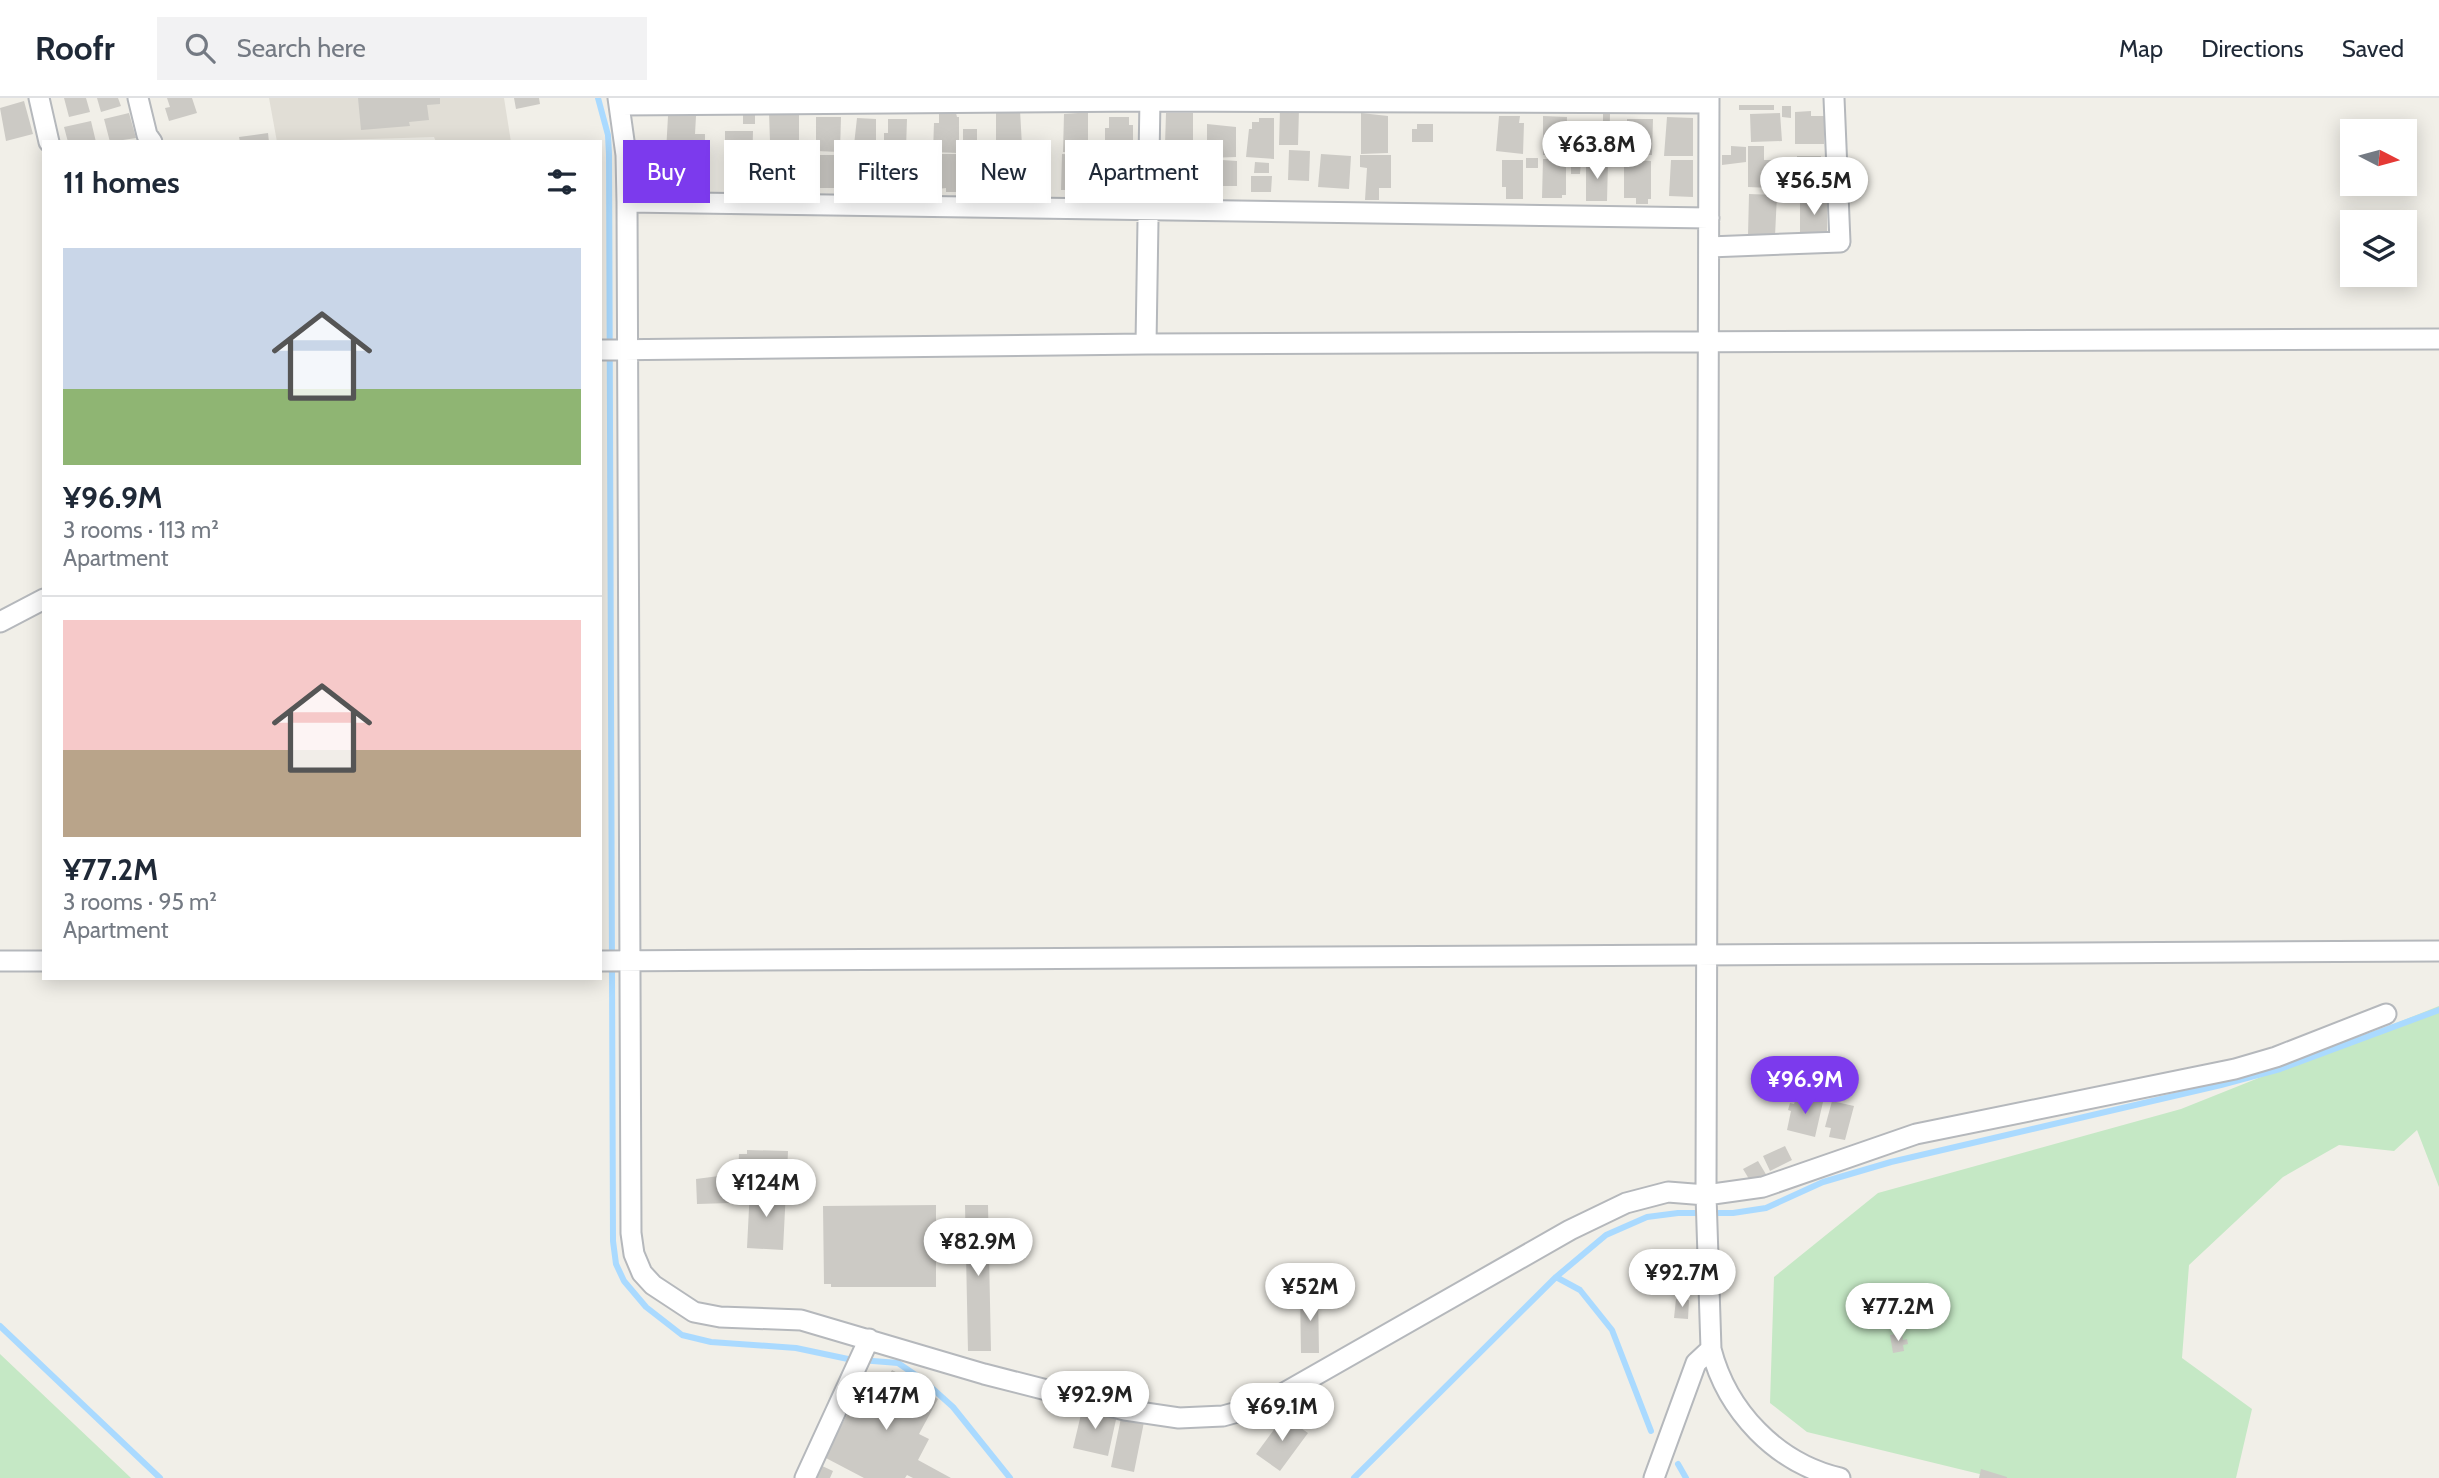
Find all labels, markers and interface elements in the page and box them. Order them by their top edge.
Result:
search box [157,17,647,80]
text: Roofr [35,28,115,68]
icon: search [181,29,219,67]
text: Search here [237,32,366,64]
text: Map [2119,34,2163,63]
text: Directions [2201,34,2304,63]
text: Saved [2342,34,2404,63]
north arrow [2340,119,2417,196]
map controls [2340,119,2417,287]
pin: ¥63.8M [1540,122,1654,181]
text: ¥63.8M [1558,130,1636,158]
chip: Buy [623,140,710,203]
chip: Rent [724,140,820,203]
chip: Filters [834,140,942,203]
chip: New [956,140,1051,203]
chip: Apartment [1065,140,1223,203]
pin: ¥56.5M [1757,158,1871,217]
icon: filters [543,163,581,201]
text: 11 homes [63,164,180,201]
text: ¥56.5M [1776,166,1852,194]
button: layers [2340,210,2417,287]
icon: home [259,293,385,419]
text: ¥96.9M [63,479,163,516]
text: 3 rooms · 113 m² [63,516,219,544]
text: Apartment [63,544,168,572]
icon: home [259,665,385,791]
text: ¥77.2M [63,851,158,888]
text: 3 rooms · 95 m² [63,888,217,916]
text: Apartment [63,916,168,944]
pin: ¥96.9M [1748,1056,1862,1116]
text: ¥96.9M [1767,1065,1843,1093]
pin: ¥124M [717,1160,815,1219]
text: ¥124M [732,1168,800,1196]
pin: ¥82.9M [921,1218,1035,1278]
text: ¥82.9M [940,1227,1016,1255]
pin: ¥92.7M [1625,1250,1739,1309]
text: ¥92.7M [1645,1258,1719,1286]
pin: ¥52M [1269,1264,1351,1323]
text: ¥52M [1281,1272,1339,1300]
pin: ¥77.2M [1841,1284,1955,1343]
text: ¥77.2M [1862,1292,1934,1320]
pin: ¥147M [837,1372,935,1432]
pin: ¥92.9M [1038,1372,1152,1431]
text: ¥92.9M [1057,1380,1133,1408]
text: ¥147M [852,1381,920,1409]
pin: ¥69.1M [1225,1384,1339,1443]
text: ¥69.1M [1246,1392,1318,1420]

